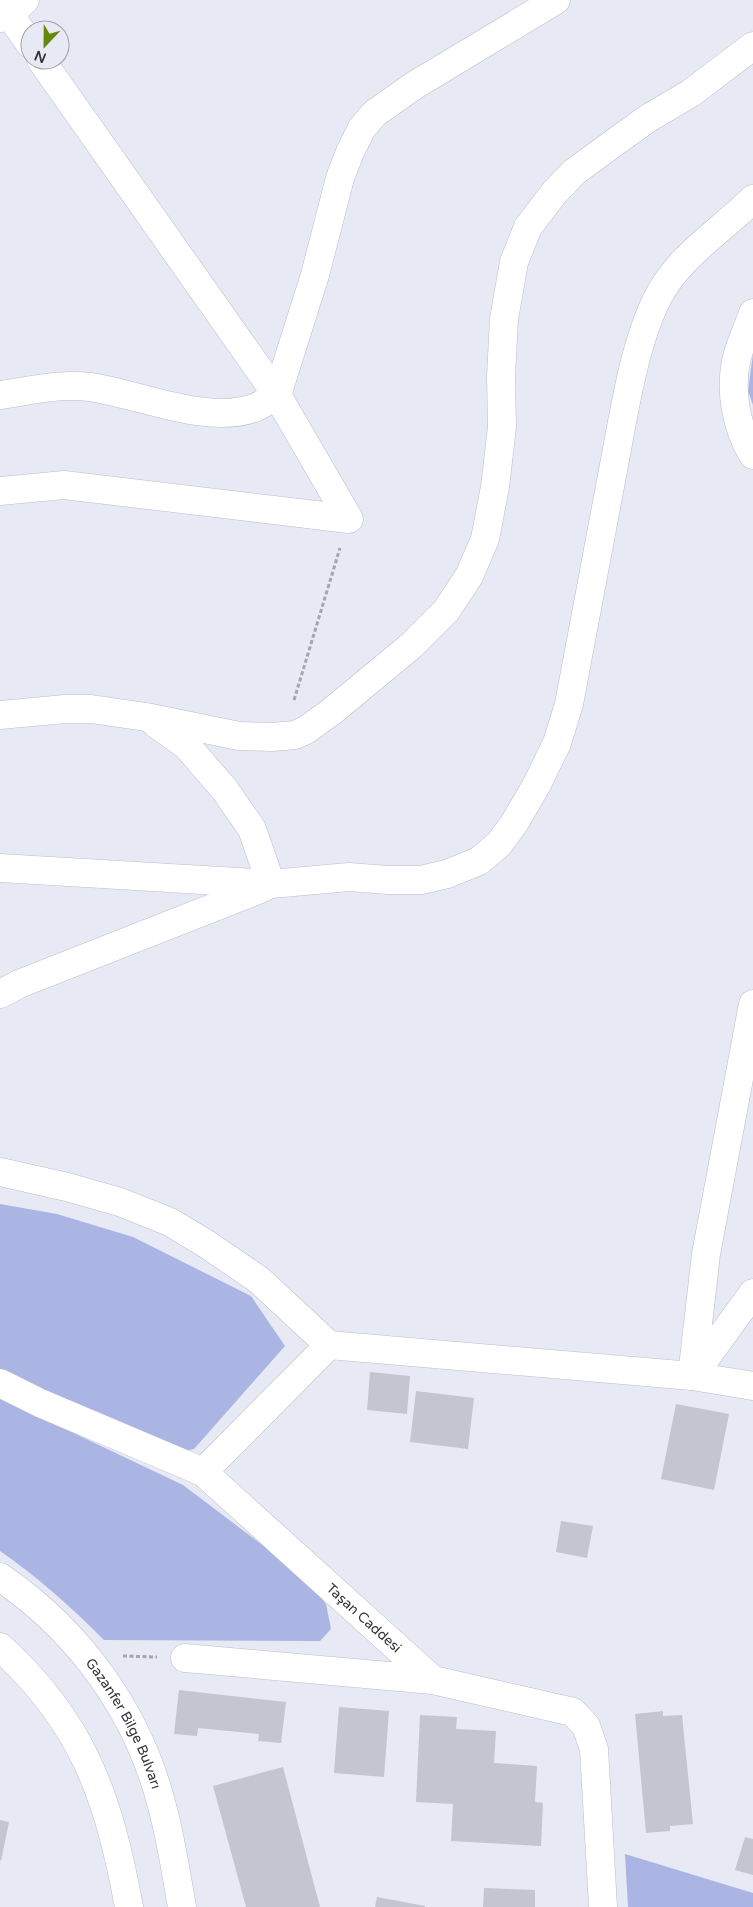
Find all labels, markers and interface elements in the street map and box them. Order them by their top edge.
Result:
north arrow [20,20,70,70]
text: N [32,47,49,67]
street label: Taşan Caddesi [323,1580,405,1656]
street label: Gazanfer Bilge Bulvarı [82,1655,165,1791]

